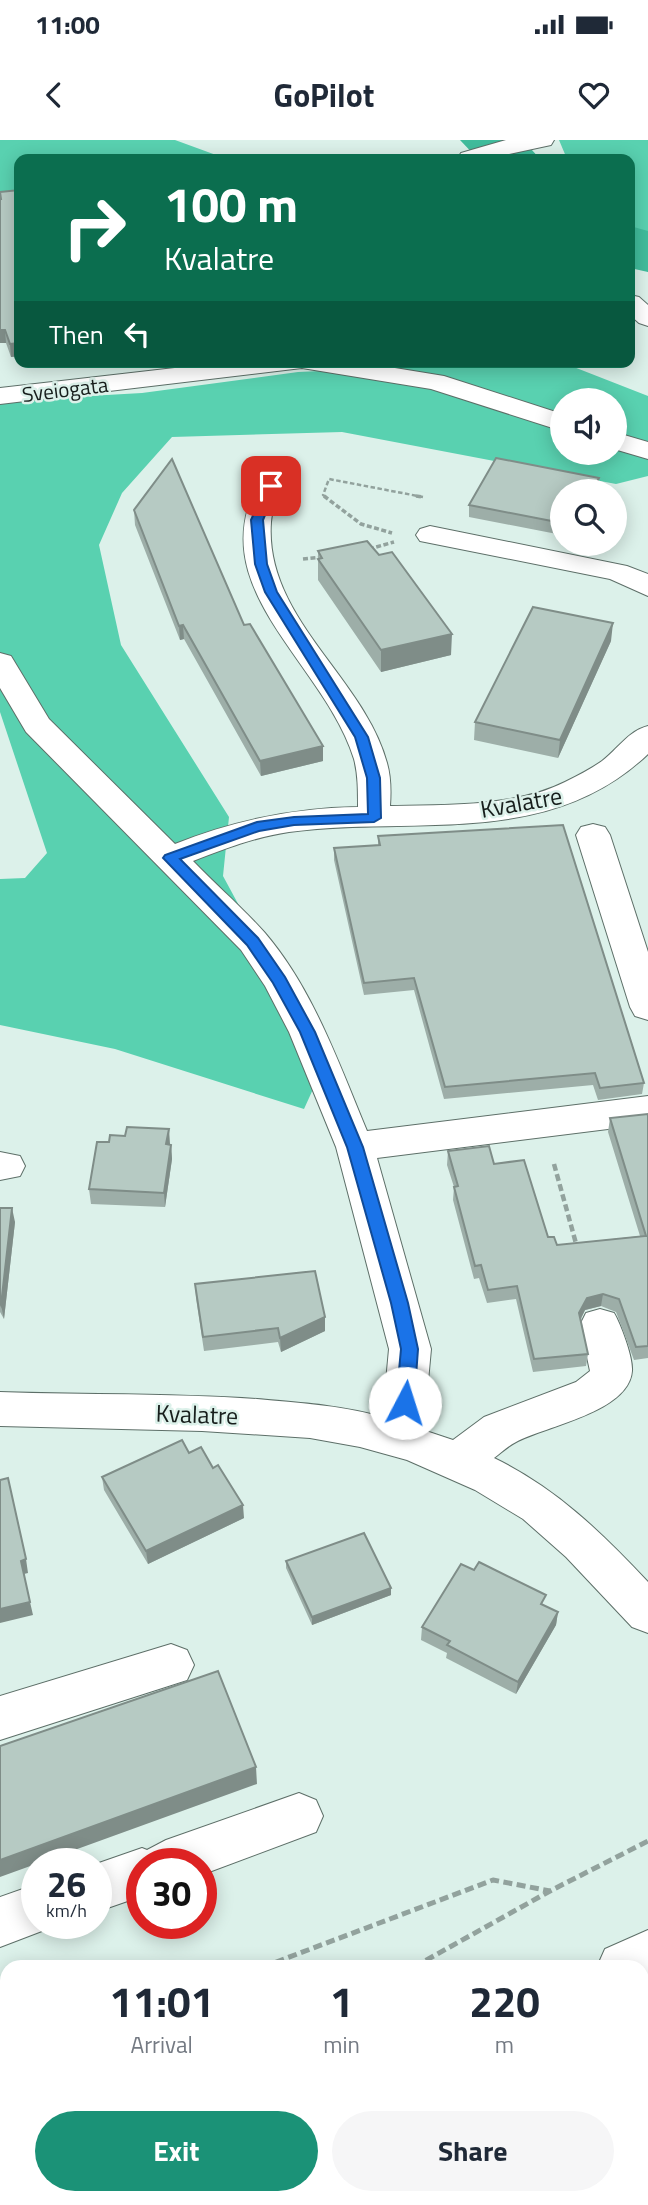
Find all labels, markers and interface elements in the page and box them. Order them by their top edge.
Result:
text: 11:00 [35,5,100,44]
text: GoPilot [274,71,374,119]
icon: back [35,76,73,114]
icon: heart [575,76,613,114]
text: 100 m [164,166,298,241]
icon: right [49,182,140,273]
text: Kvalatre [164,234,274,282]
text: Then [49,315,104,354]
icon: left [118,315,156,353]
street label: Sveiogata [20,368,110,410]
map controls [550,388,627,556]
button: sound [550,388,627,465]
pin [241,456,301,516]
icon: arrive [252,467,290,505]
button: search [550,479,627,556]
street label: Kvalatre [477,777,565,827]
position arrow [368,1366,442,1440]
street label: Kvalatre [155,1395,239,1433]
speed limit sign: 30 [126,1848,217,1939]
text: 26 [47,1857,86,1911]
text: km/h [46,1897,87,1924]
text: 11:01 [109,1969,214,2033]
text: 1 [330,1969,353,2033]
text: 220 [469,1969,540,2033]
text: Arrival [130,2027,193,2062]
text: min [323,2027,360,2062]
text: m [495,2027,514,2062]
button: Exit [35,2111,318,2191]
button: Share [332,2111,614,2191]

